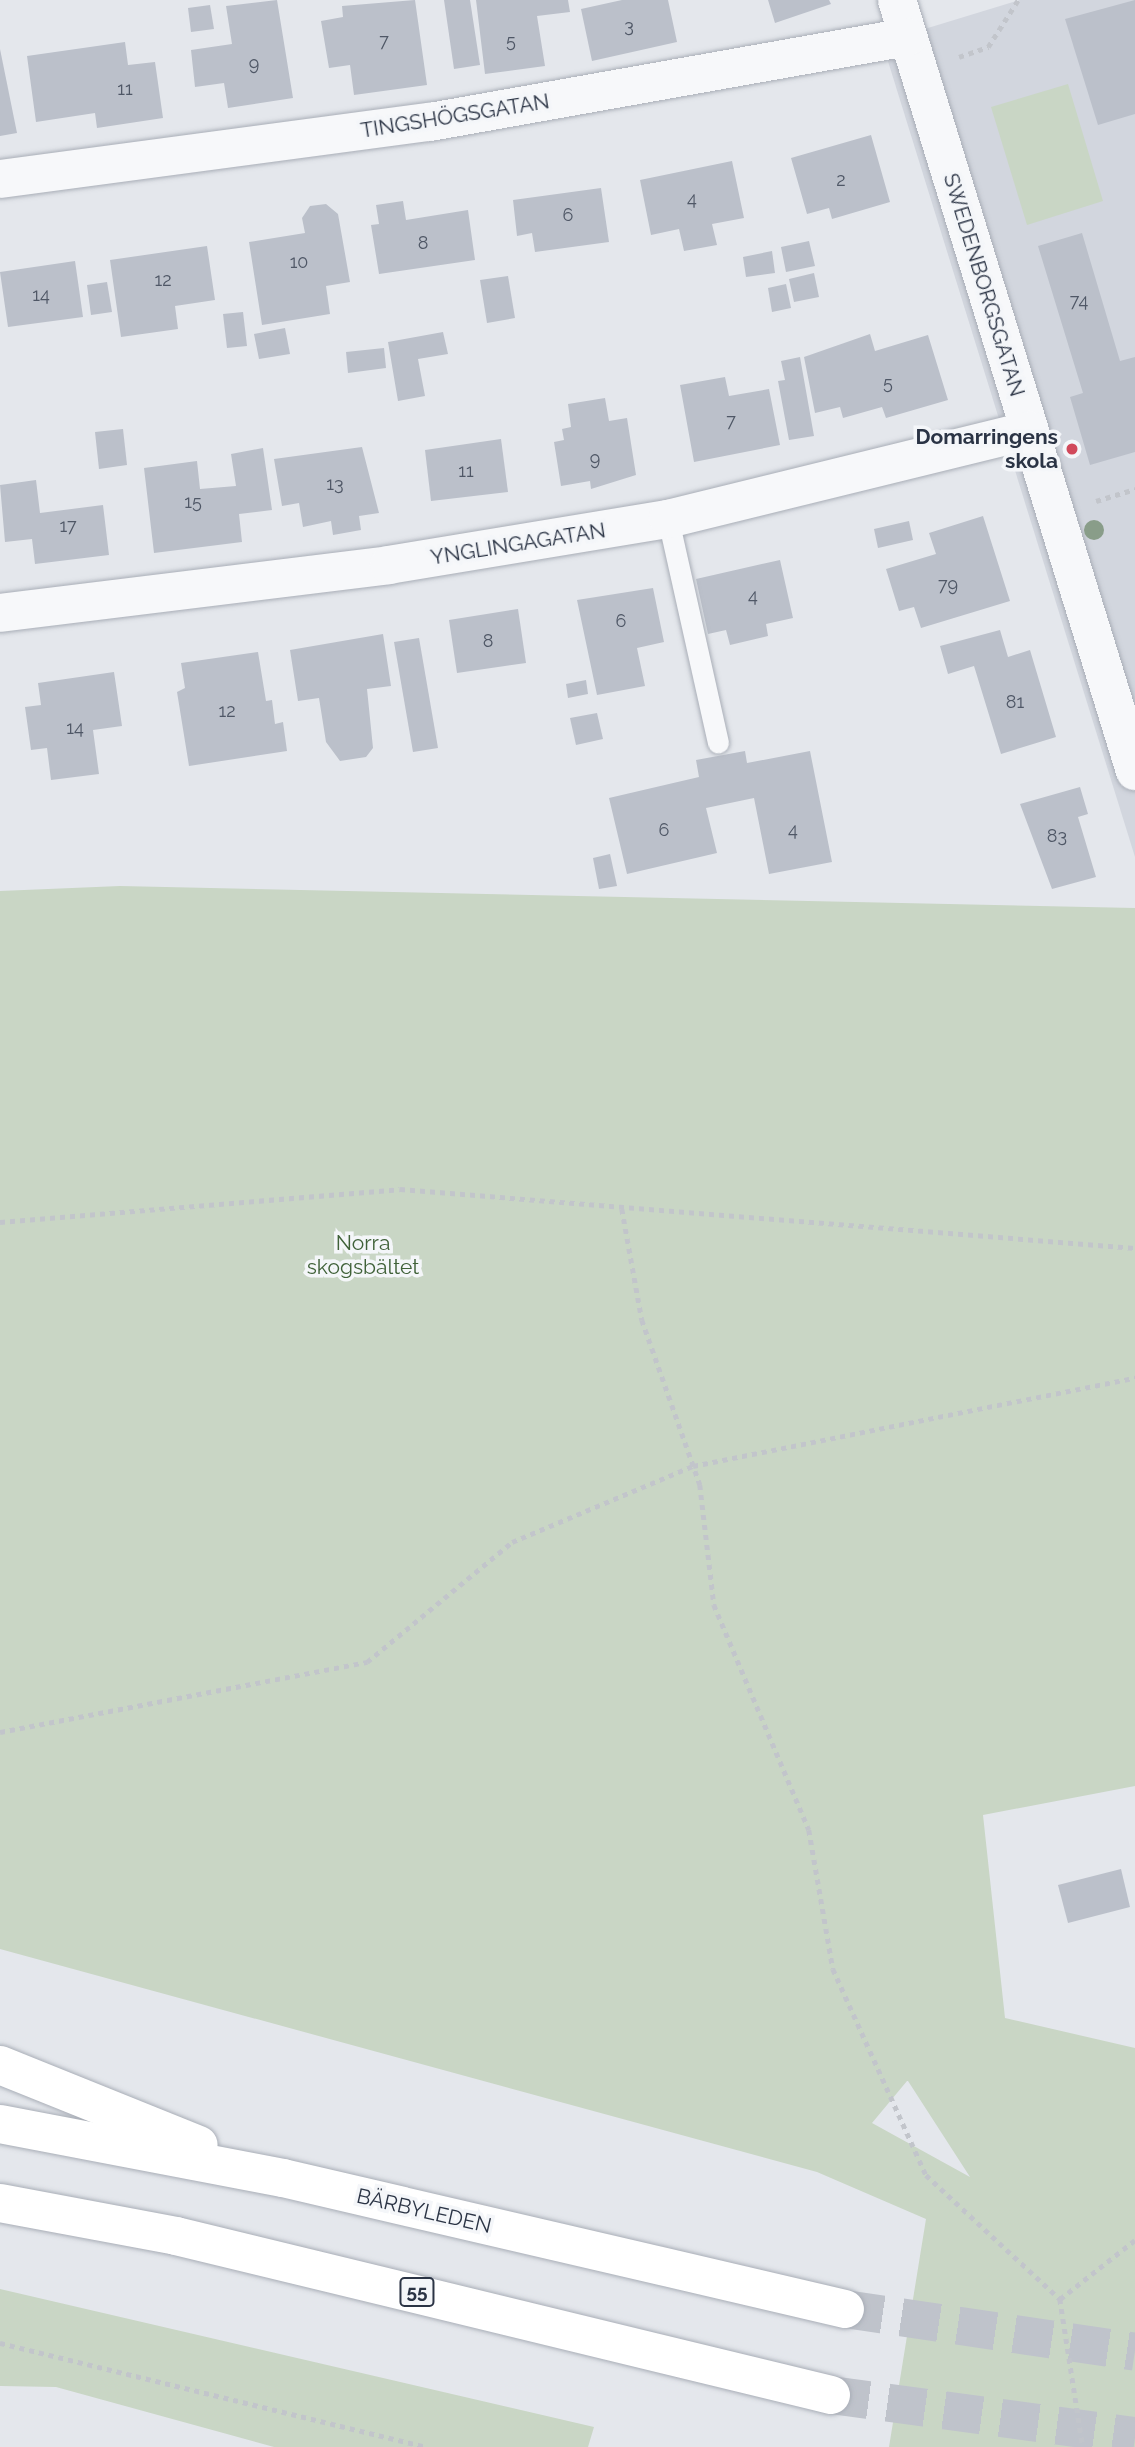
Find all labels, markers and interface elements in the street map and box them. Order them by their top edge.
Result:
house number: 3 [624,15,634,37]
house number: 7 [379,30,389,52]
house number: 5 [506,30,516,52]
house number: 9 [249,53,259,75]
house number: 11 [117,78,133,100]
street label: TINGSHÖGSGATAN [359,89,551,143]
house number: 2 [836,169,846,191]
street label: SWEDENBORGSGATAN [938,170,1030,400]
house number: 4 [687,188,697,210]
house number: 6 [563,204,573,226]
house number: 8 [418,232,428,254]
house number: 10 [290,251,308,273]
house number: 12 [154,269,172,291]
house number: 14 [32,284,50,306]
house number: 74 [1070,290,1088,312]
house number: 5 [883,372,893,394]
house number: 7 [726,410,736,432]
place label: Domarringens skola [915,424,1058,474]
marker: Domarringens skola [1064,441,1080,457]
house number: 9 [590,448,600,470]
house number: 11 [458,460,474,482]
house number: 13 [326,473,344,495]
house number: 15 [184,491,202,513]
house number: 17 [59,515,77,537]
street label: YNGLINGAGATAN [429,518,607,570]
house number: 79 [938,574,958,596]
house number: 4 [748,585,758,607]
house number: 6 [616,610,626,632]
house number: 8 [483,630,493,652]
house number: 81 [1006,691,1024,713]
house number: 12 [218,700,236,722]
house number: 14 [66,717,84,739]
house number: 6 [659,819,669,841]
house number: 4 [788,819,798,841]
house number: 83 [1047,825,1067,847]
park label: Norra skogsbältet [307,1230,419,1280]
street label: BÄRBYLEDEN [354,2183,494,2239]
road number: 55 [398,2276,436,2308]

